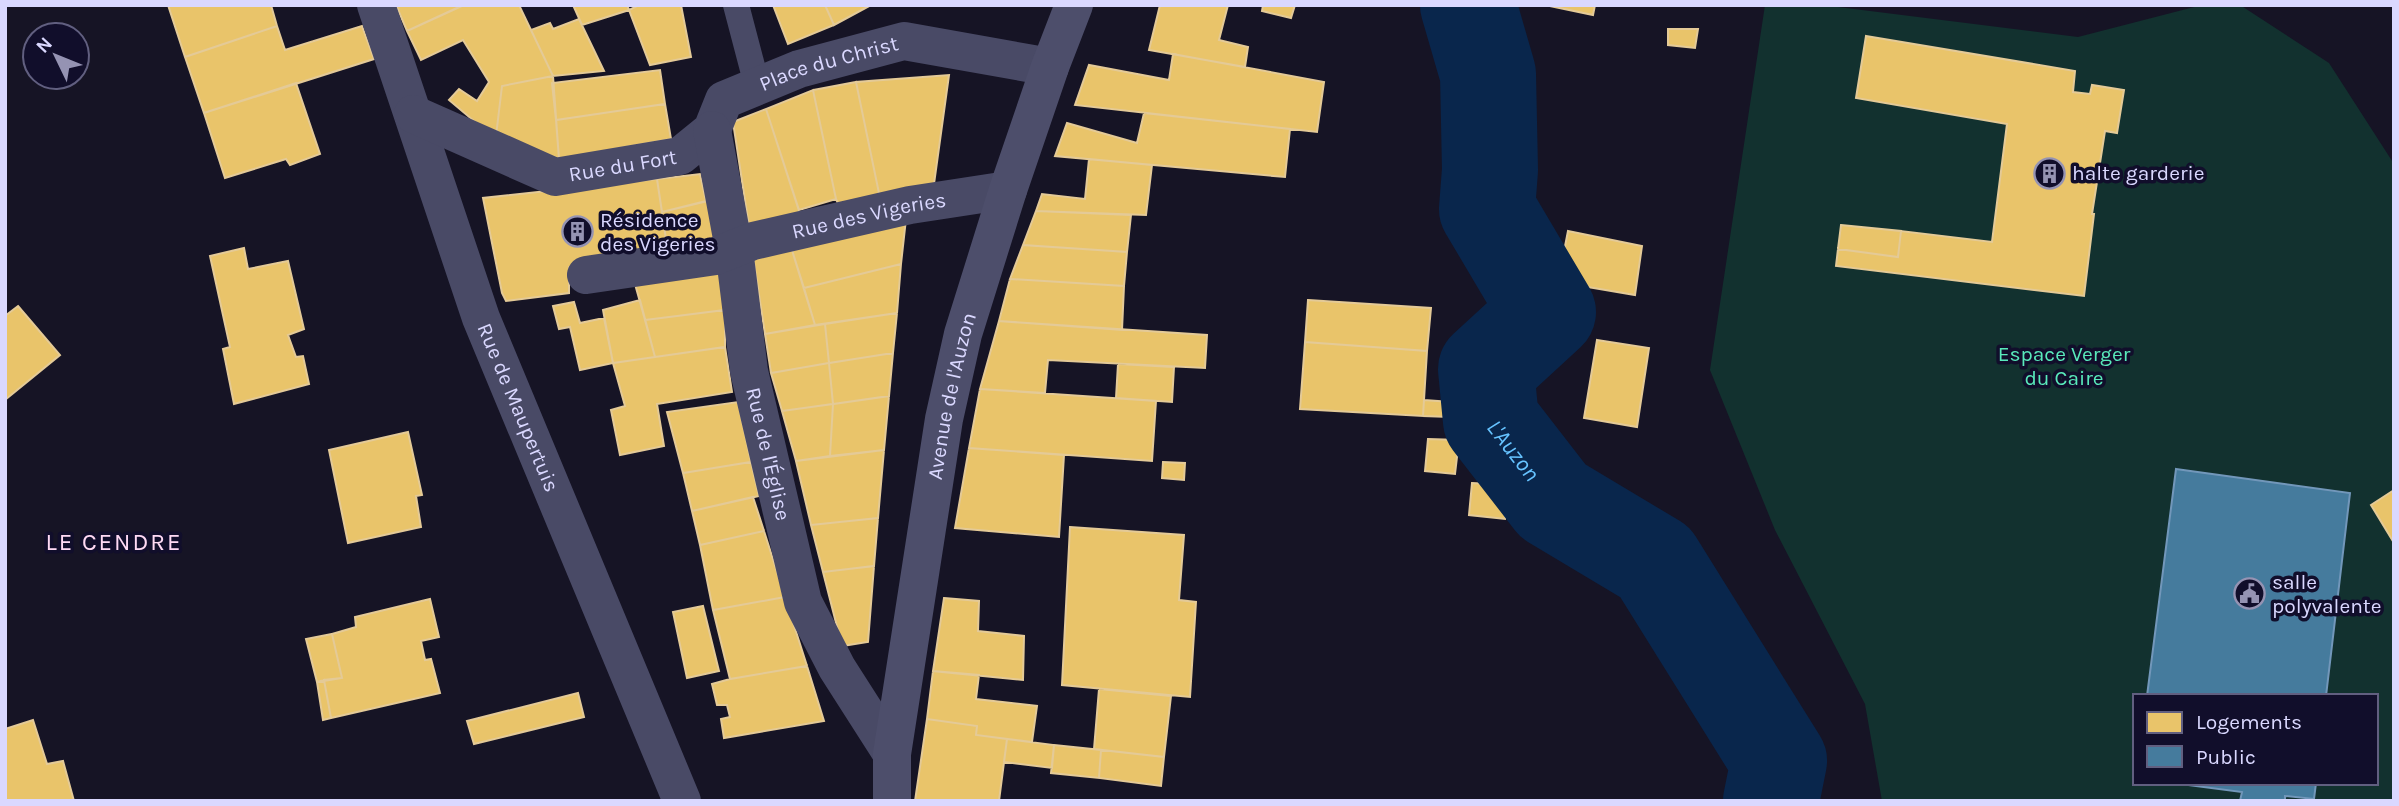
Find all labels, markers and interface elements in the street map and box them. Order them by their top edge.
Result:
north arrow [21,21,91,91]
street label: Place du Christ [756,31,901,96]
text: N [32,33,57,58]
street label: Rue du Fort [567,145,679,186]
building icon: halte garderie [2032,156,2066,190]
place label: halte garderie [2072,161,2205,185]
street label: Rue des Vigeries [789,188,948,244]
place label: Résidence des Vigeries [600,208,716,256]
building icon: Résidence des Vigeries [560,215,594,249]
street label: Avenue de l'Auzon [923,309,981,481]
street label: Rue de Maupertuis [472,320,564,495]
park label: Espace Verger du Caire [1998,342,2131,390]
street label: Rue de l'Église [741,385,796,523]
water label: L'Auzon [1481,414,1546,486]
district label: LE CENDRE [45,528,183,556]
place label: salle polyvalente [2272,570,2382,618]
public building icon: salle polyvalente [2232,577,2266,611]
legend [2133,694,2378,785]
text: Logements [2196,710,2302,734]
text: Public [2196,745,2256,769]

